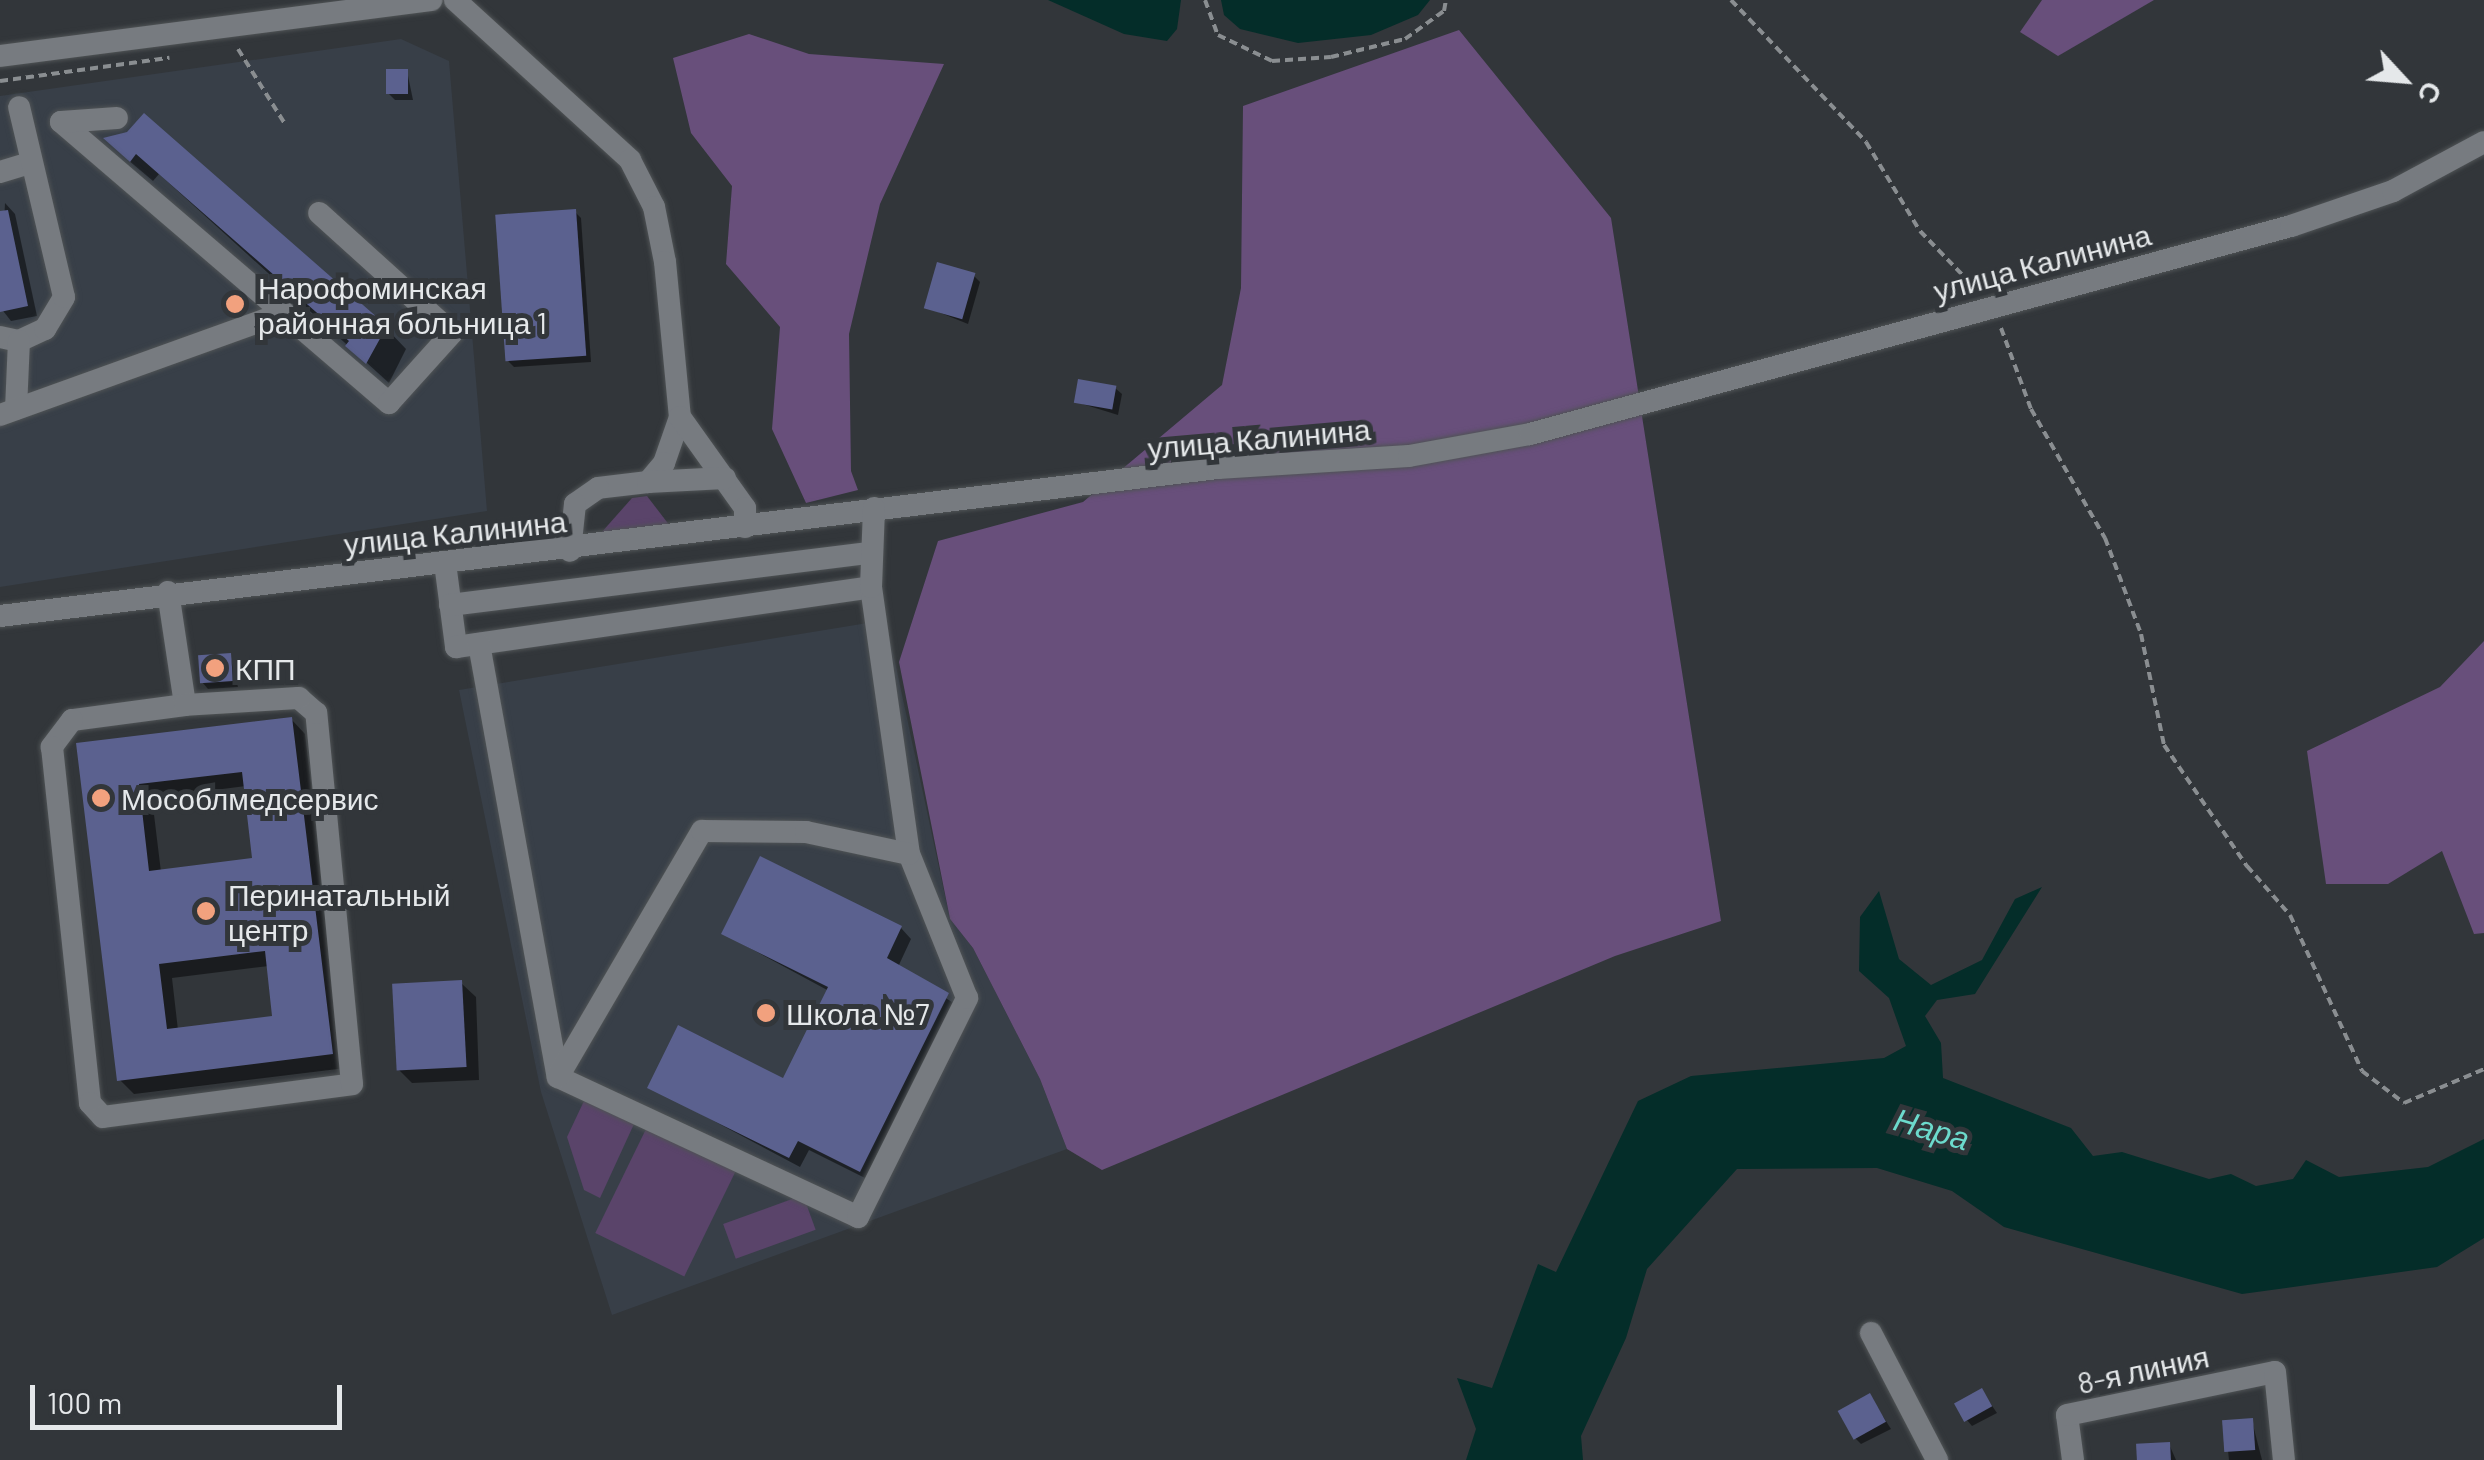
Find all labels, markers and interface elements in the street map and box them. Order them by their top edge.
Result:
north arrow [2354,30,2454,130]
text: С [2411,77,2451,110]
street label: улица Калинина [1929,216,2155,308]
place label: Нарофоминская районная больница 1 [258,269,547,340]
marker: Нарофоминская районная больница 1 [222,291,248,317]
street label: улица Калинина [1146,410,1372,466]
street label: улица Калинина [342,502,568,562]
place label: КПП [235,650,296,686]
marker: КПП [204,657,226,679]
place label: Мособлмедсервис [121,780,379,816]
marker: Мособлмедсервис [90,787,112,809]
place label: Перинатальный центр [228,876,450,946]
marker: Перинатальный центр [193,898,219,924]
place label: Школа №7 [786,995,930,1031]
marker: Школа №7 [755,1002,777,1024]
water label: Нара [1890,1099,1974,1157]
street label: 8-я линия [2074,1338,2212,1400]
scale bar [35,1365,348,1427]
text: 100 m [47,1384,122,1420]

